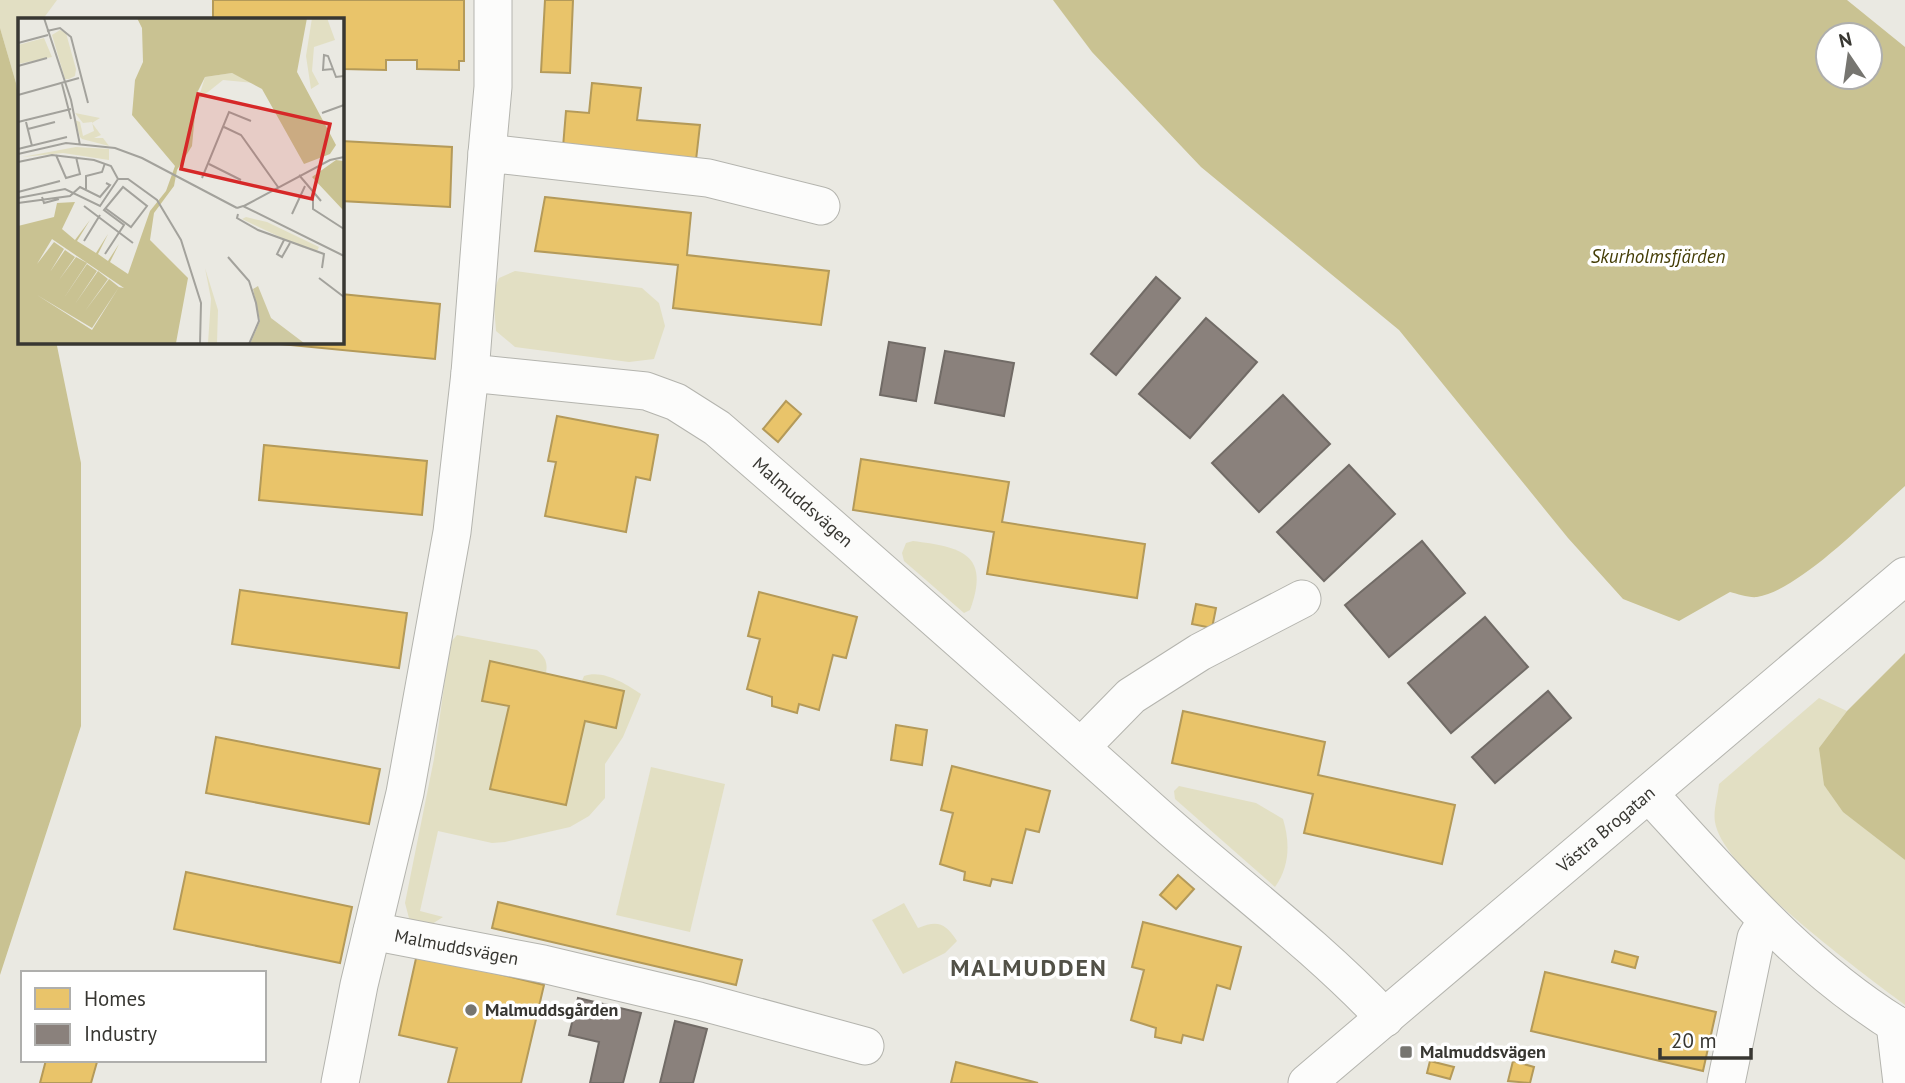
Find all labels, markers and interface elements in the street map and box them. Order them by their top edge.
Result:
inset map [18,18,343,343]
north arrow [1814,21,1884,91]
text: N [1836,26,1854,53]
water label: Skurholmsfjärden [1591,244,1725,268]
street label: Malmuddsvägen [748,452,858,552]
street label: Västra Brogatan [1551,781,1660,878]
street label: Malmuddsvägen [392,924,521,970]
district label: MALMUDDEN [950,952,1108,983]
legend [21,971,266,1062]
text: Homes [84,985,146,1012]
place label: Malmuddsgården [485,998,618,1021]
marker: Malmuddsgården [463,1002,479,1018]
scale bar [1660,1016,1751,1060]
text: Industry [84,1020,157,1047]
text: 20 m [1671,1027,1717,1054]
place label: Malmuddsvägen [1420,1040,1546,1063]
marker: Malmuddsvägen [1398,1044,1414,1060]

